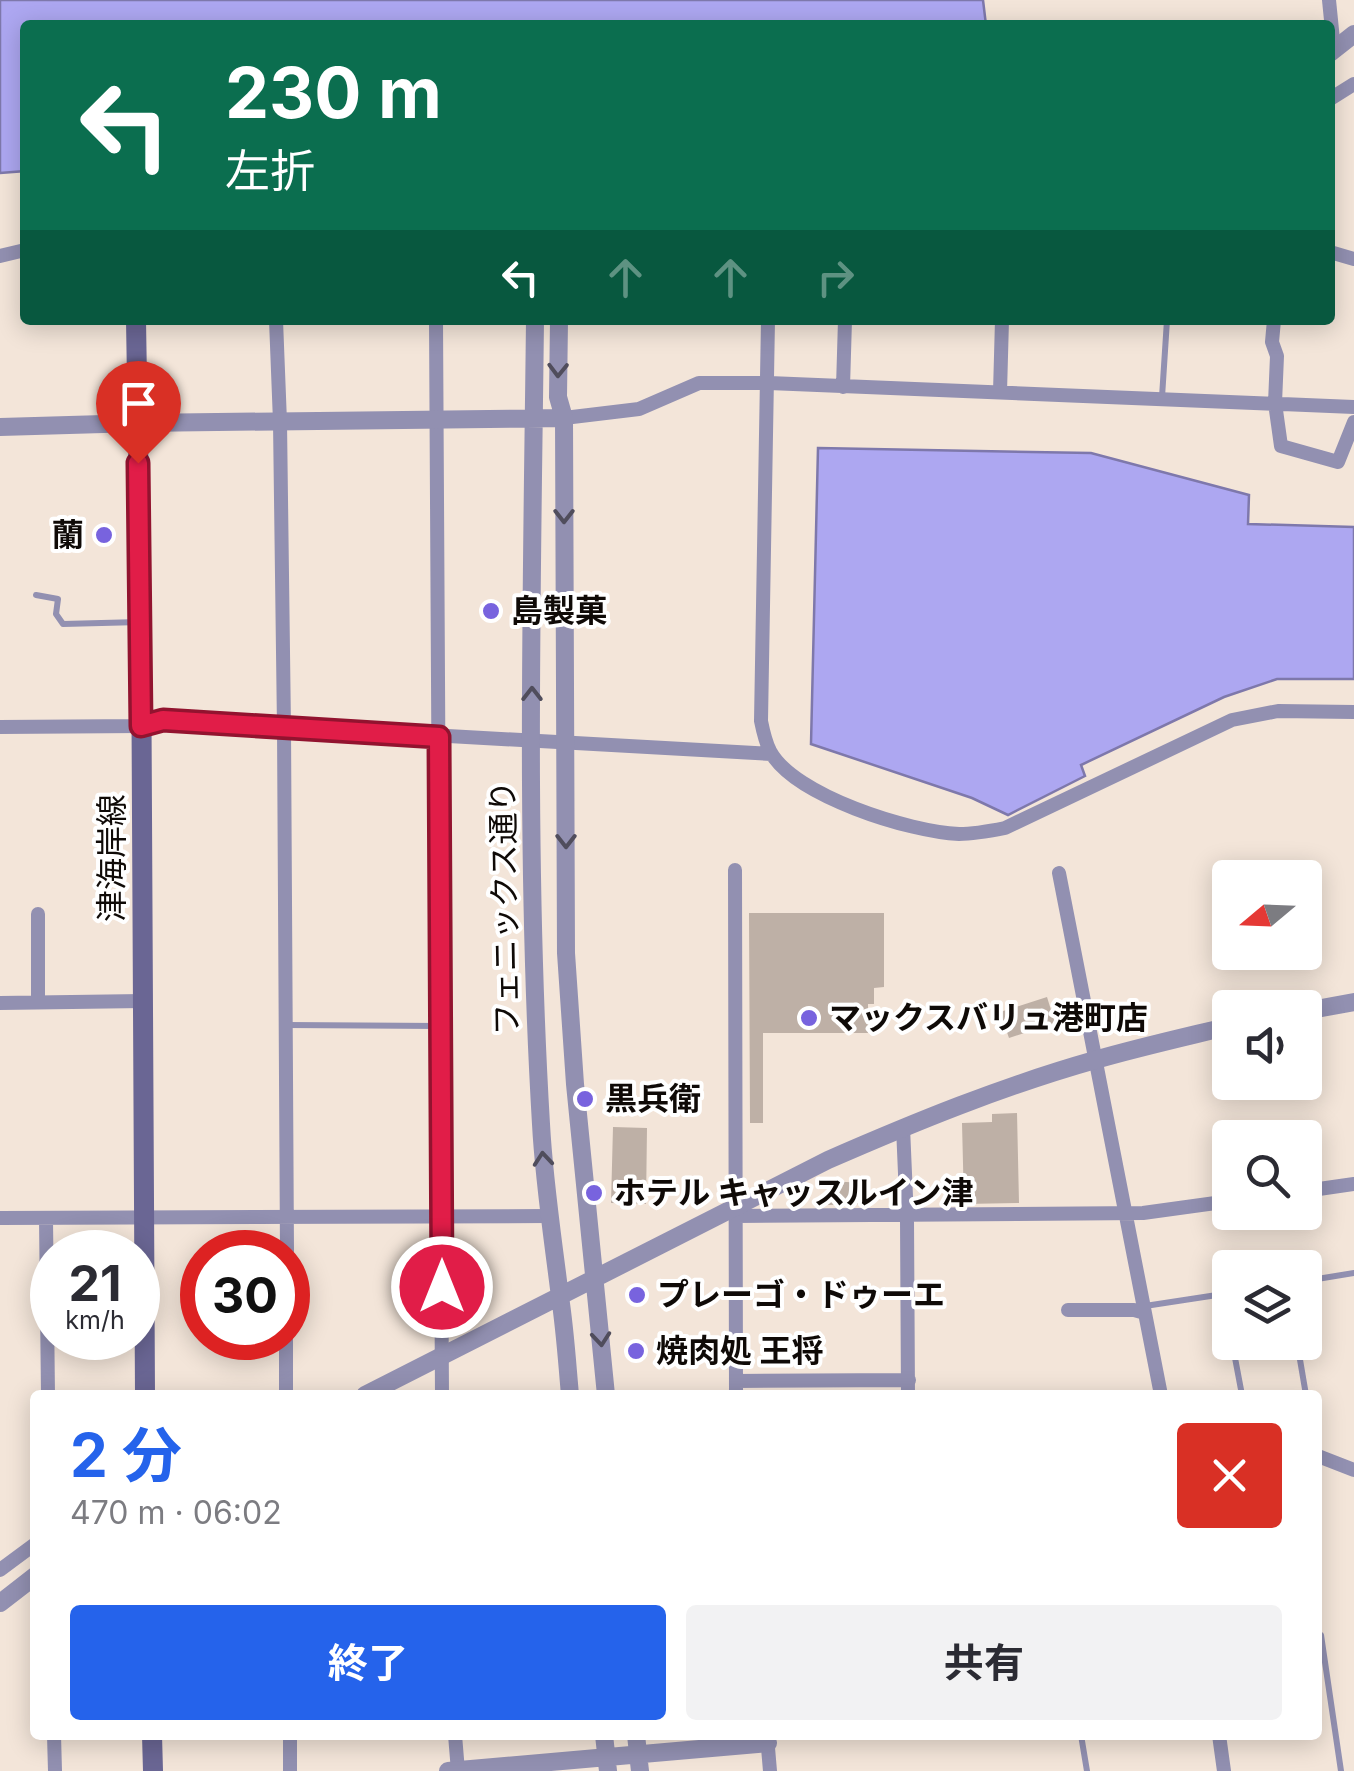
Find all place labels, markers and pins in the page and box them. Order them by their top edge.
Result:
pin [96,361,181,464]
place label: 蘭 [52,515,84,554]
marker: 蘭 [93,524,115,546]
place label: 島製菓 [511,591,607,630]
marker: 島製菓 [480,600,502,622]
place label: マックスバリュ港町店 [829,998,1148,1037]
marker: マックスバリュ港町店 [798,1007,820,1029]
place label: 黒兵衛 [605,1079,701,1118]
marker: 黒兵衛 [574,1088,596,1110]
place label: ホテル キャッスルイン津 [614,1173,974,1212]
marker: ホテル キャッスルイン津 [583,1182,605,1204]
place label: プレーゴ・ドゥーエ [657,1275,945,1314]
marker: プレーゴ・ドゥーエ [626,1284,648,1306]
place label: 焼肉処 王将 [656,1331,824,1370]
marker: 焼肉処 王将 [625,1340,647,1362]

